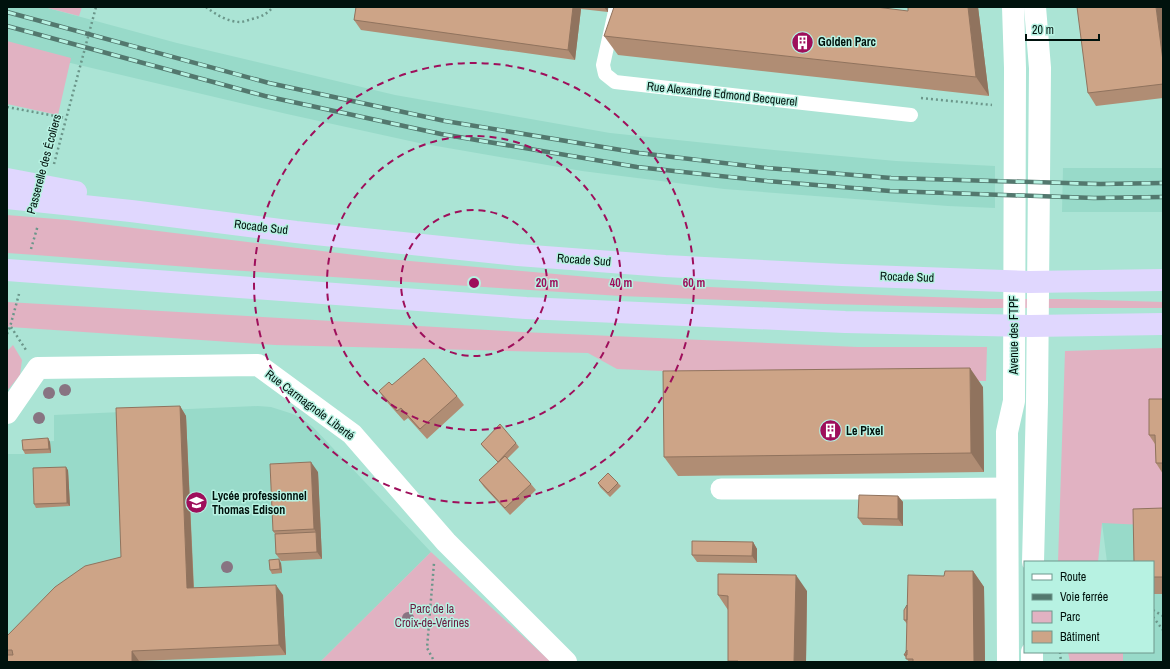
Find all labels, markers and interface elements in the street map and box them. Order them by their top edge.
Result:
scale bar [1026,16,1099,42]
text: 20 m [1032,22,1054,38]
building icon: Golden Parc [789,29,815,55]
place label: Golden Parc [818,34,877,50]
street label: Rue Alexandre Edmond Becquerel [646,78,798,110]
street label: Passerelle des Écoliers [23,112,65,216]
street label: Rocade Sud [233,216,289,238]
street label: Rocade Sud [556,250,612,270]
street label: Rocade Sud [880,268,934,286]
text: 20 m [536,275,558,291]
text: 40 m [610,275,632,291]
text: 60 m [683,275,705,291]
centre of rings [467,276,481,290]
street label: Avenue des FTPF [1006,295,1022,376]
street label: Rue Carmagnole Liberté [262,366,358,444]
building icon: Le Pixel [818,418,844,444]
place label: Le Pixel [846,423,883,439]
place label: Lycée professionnel Thomas Edison [212,488,307,518]
school or university icon: Lycée professionnel Thomas Edison [183,490,209,516]
legend [1024,561,1154,653]
text: Route [1060,569,1086,585]
text: Voie ferrée [1060,589,1108,605]
park label: Parc de la Croix-de-Vérines [395,601,469,631]
text: Parc [1060,609,1080,625]
text: Bâtiment [1060,629,1100,645]

